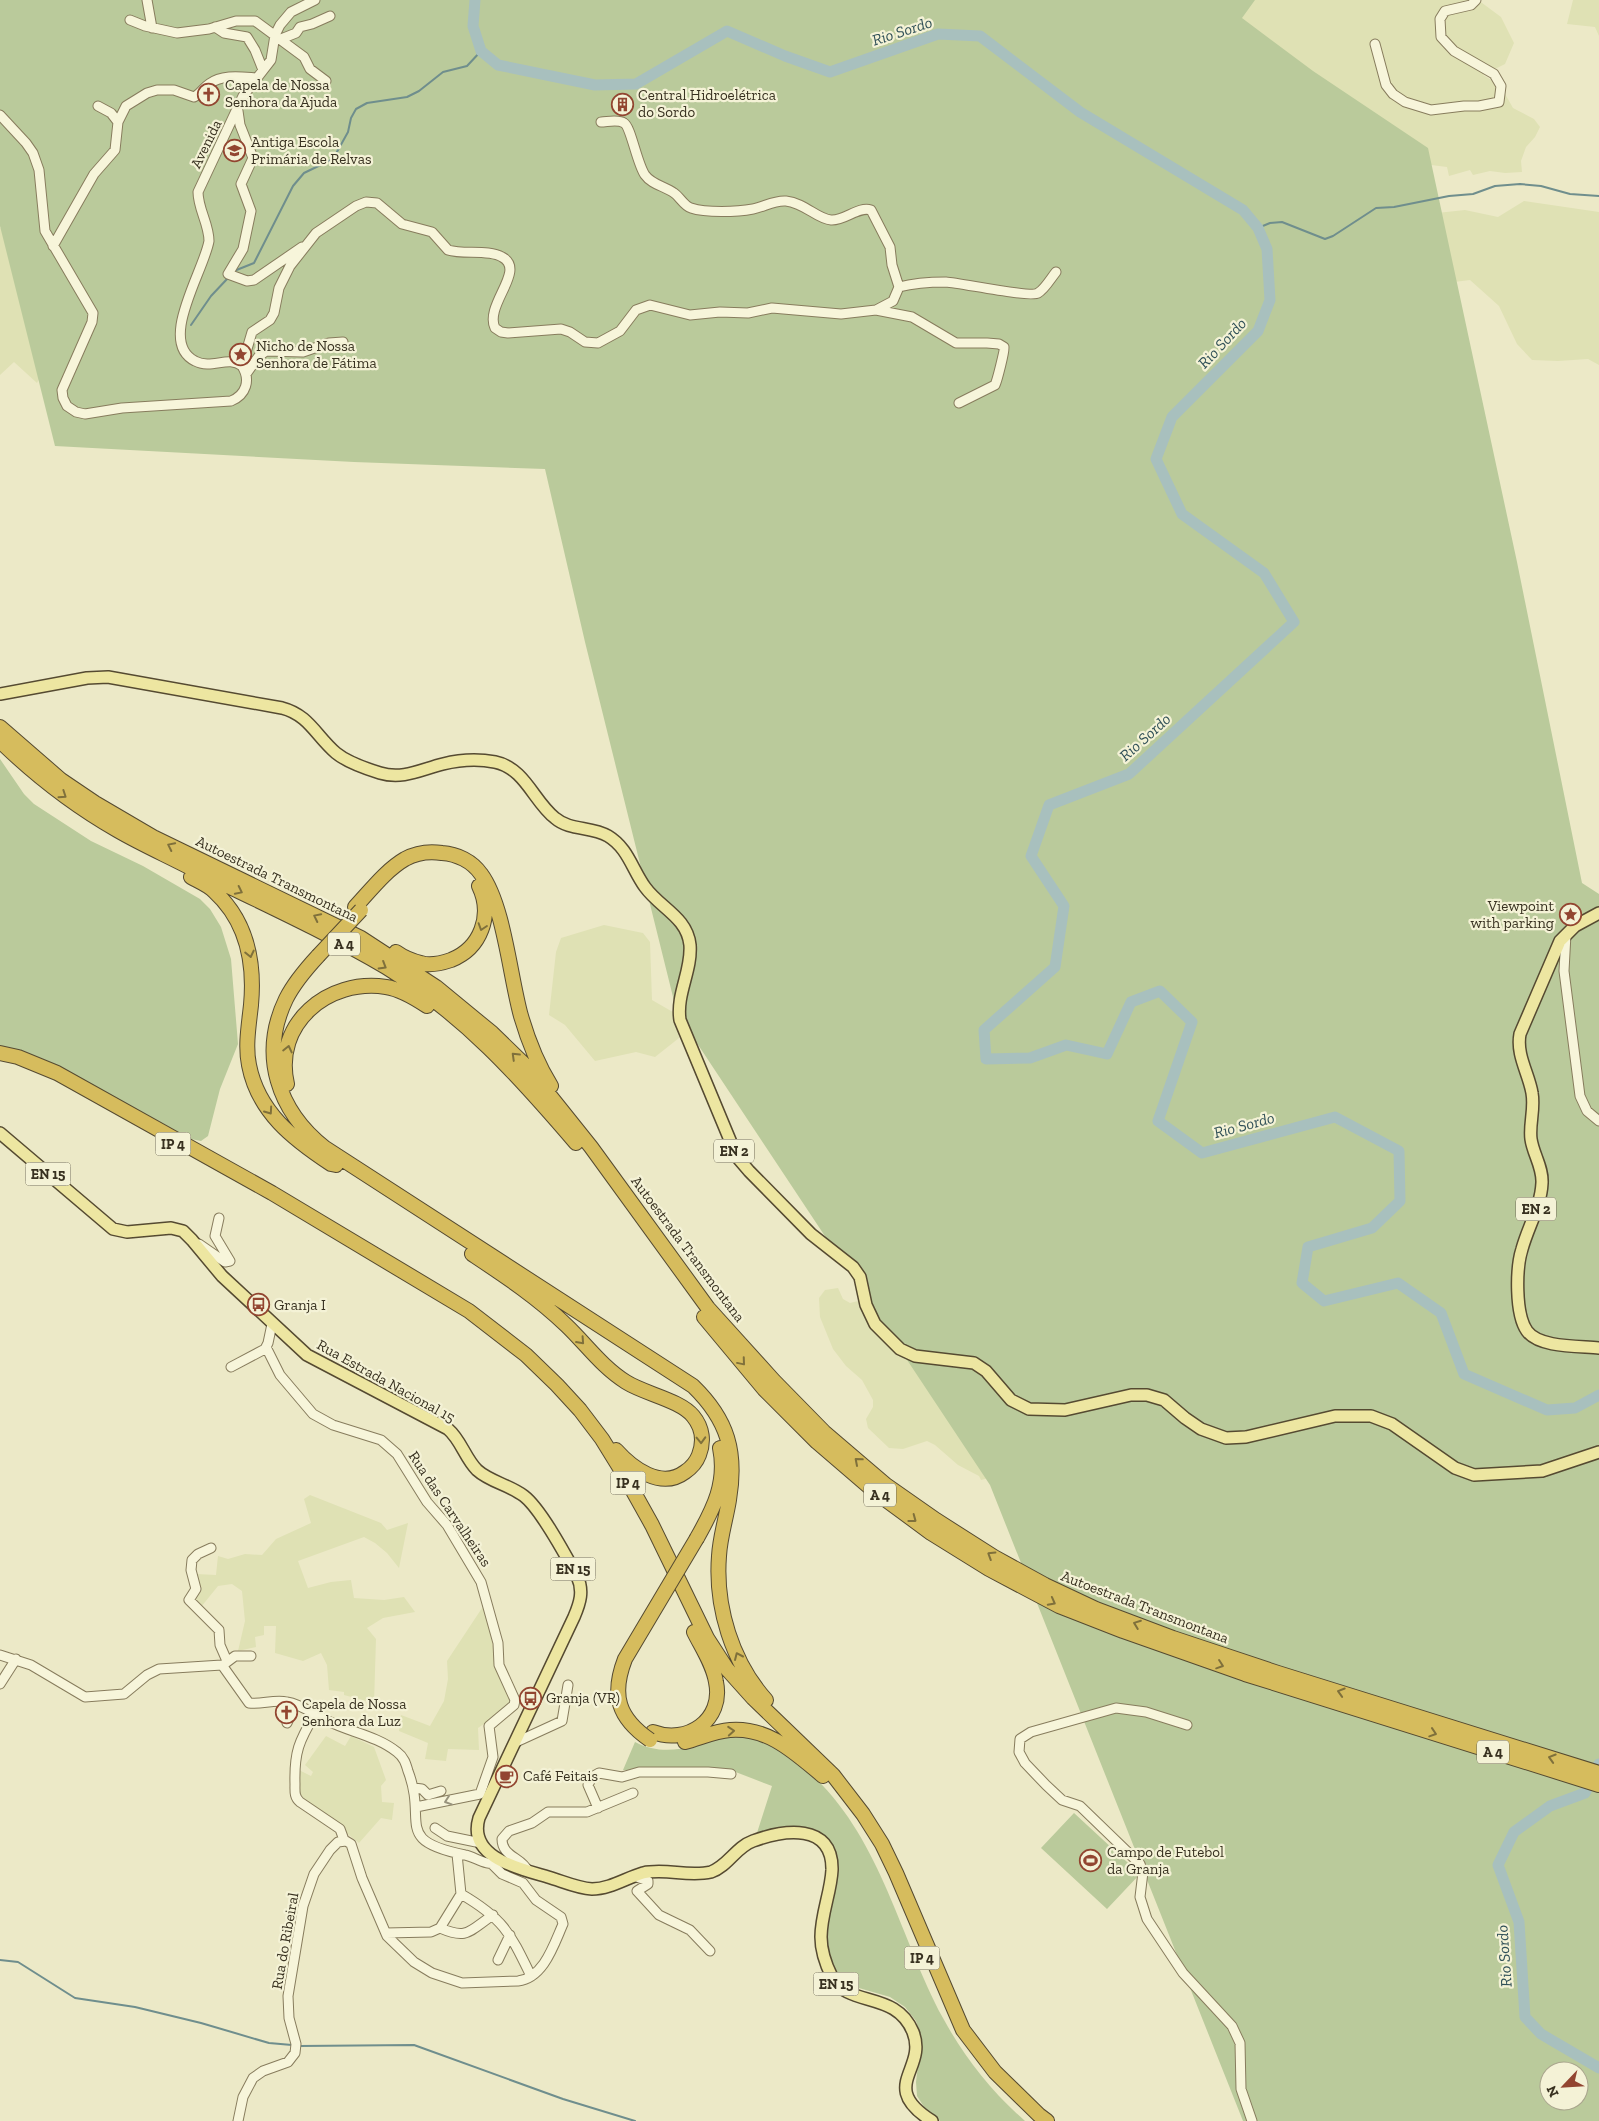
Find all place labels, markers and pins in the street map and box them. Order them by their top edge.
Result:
place label: Capela de Nossa Senhora da Ajuda [225,76,337,111]
church icon: Capela de Nossa Senhora da Ajuda [197,82,221,106]
place label: Central Hidroelétrica do Sordo [638,86,776,121]
building icon: Central Hidroelétrica do Sordo [610,92,634,116]
place label: Antiga Escola Primária de Relvas [251,133,372,168]
school or university icon: Antiga Escola Primária de Relvas [223,139,247,163]
place label: Nicho de Nossa Senhora de Fátima [256,337,377,372]
place icon: Nicho de Nossa Senhora de Fátima [228,343,252,367]
place label: Viewpoint with parking [1471,897,1554,932]
place icon: Viewpoint with parking [1558,903,1582,927]
bus stop icon: Granja I [246,1293,270,1317]
place label: Granja I [274,1296,326,1314]
bus stop icon: Granja (VR) [518,1686,542,1710]
place label: Granja (VR) [546,1689,620,1707]
place label: Capela de Nossa Senhora da Luz [302,1695,406,1730]
church icon: Capela de Nossa Senhora da Luz [274,1701,298,1725]
cafe icon: Café Feitais [495,1764,519,1788]
place label: Café Feitais [523,1767,598,1785]
place label: Campo de Futebol da Granja [1107,1843,1224,1878]
sports icon: Campo de Futebol da Granja [1079,1849,1103,1873]

